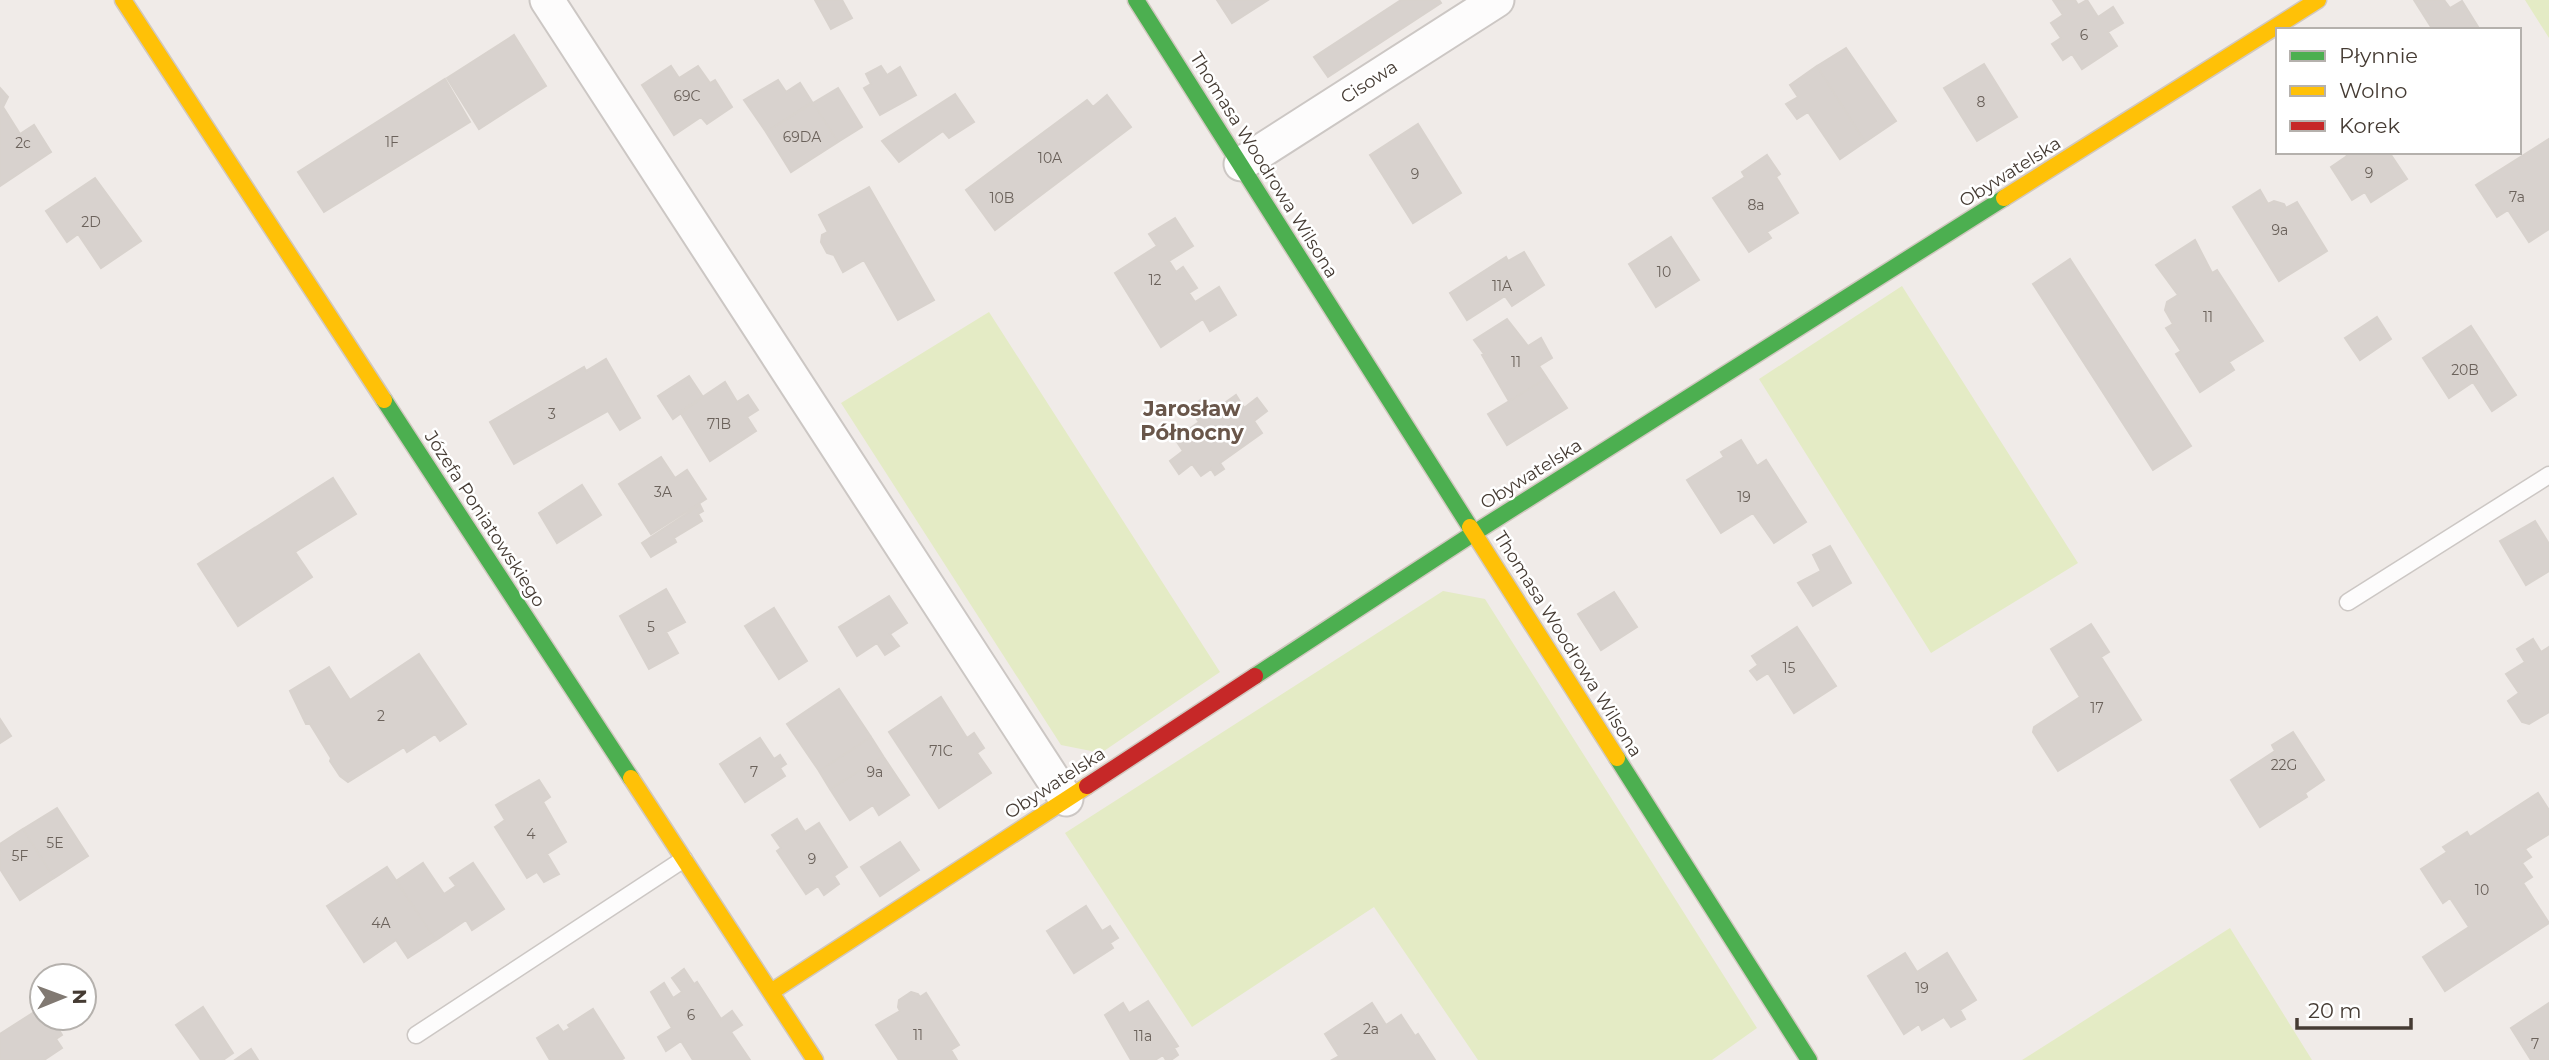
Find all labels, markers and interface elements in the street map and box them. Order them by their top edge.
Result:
house number: 6 [2080,26,2089,44]
legend [2276,28,2521,154]
text: Płynnie [2339,43,2418,68]
street label: Thomasa Woodrowa Wilsona [1185,48,1343,282]
street label: Cisowa [1336,55,1402,109]
text: Wolno [2339,78,2407,103]
house number: 69C [674,87,701,105]
house number: 8 [1977,93,1986,111]
text: Korek [2339,113,2400,138]
house number: 69DA [783,128,822,146]
street label: Obywatelska [1955,132,2065,212]
house number: 1F [385,133,399,151]
house number: 2c [15,134,31,152]
house number: 10A [1038,149,1063,167]
house number: 9 [2365,164,2373,182]
house number: 9 [1411,165,1419,183]
house number: 7a [2509,188,2525,206]
house number: 10B [990,189,1014,207]
house number: 8a [1747,196,1765,214]
house number: 2D [81,213,101,231]
house number: 9a [2272,221,2288,239]
house number: 10 [1657,263,1671,281]
house number: 12 [1148,271,1162,289]
house number: 11A [1492,277,1513,295]
house number: 11 [2203,308,2213,326]
house number: 11 [1511,353,1521,371]
house number: 20B [2451,361,2479,379]
district label: Jarosław Północny [1140,396,1244,445]
house number: 3 [548,405,556,423]
house number: 71B [707,415,731,433]
street label: Józefa Poniatowskiego [419,426,550,611]
street label: Obywatelska [1476,434,1586,514]
house number: 3A [654,483,673,501]
house number: 19 [1737,488,1751,506]
street label: Thomasa Woodrowa Wilsona [1489,527,1647,761]
house number: 5 [647,618,655,636]
house number: 15 [1783,659,1796,677]
house number: 17 [2090,699,2104,717]
house number: 2 [377,707,385,725]
house number: 71C [929,742,953,760]
street label: Obywatelska [1001,742,1109,824]
house number: 22G [2271,756,2297,774]
house number: 7 [750,763,758,781]
house number: 9a [867,763,883,781]
house number: 4 [526,825,536,843]
house number: 5E [46,834,64,852]
house number: 5F [12,847,29,865]
house number: 9 [808,850,816,868]
house number: 10 [2475,881,2489,899]
house number: 4A [371,914,392,932]
north arrow [28,962,98,1032]
house number: 19 [1915,979,1929,997]
scale bar [2297,986,2411,1030]
text: N [68,989,91,1005]
text: 20 m [2308,998,2362,1023]
house number: 6 [687,1006,696,1024]
house number: 2a [1363,1020,1379,1038]
house number: 11 [913,1026,923,1044]
house number: 11a [1134,1027,1152,1045]
house number: 7 [2531,1035,2539,1053]

